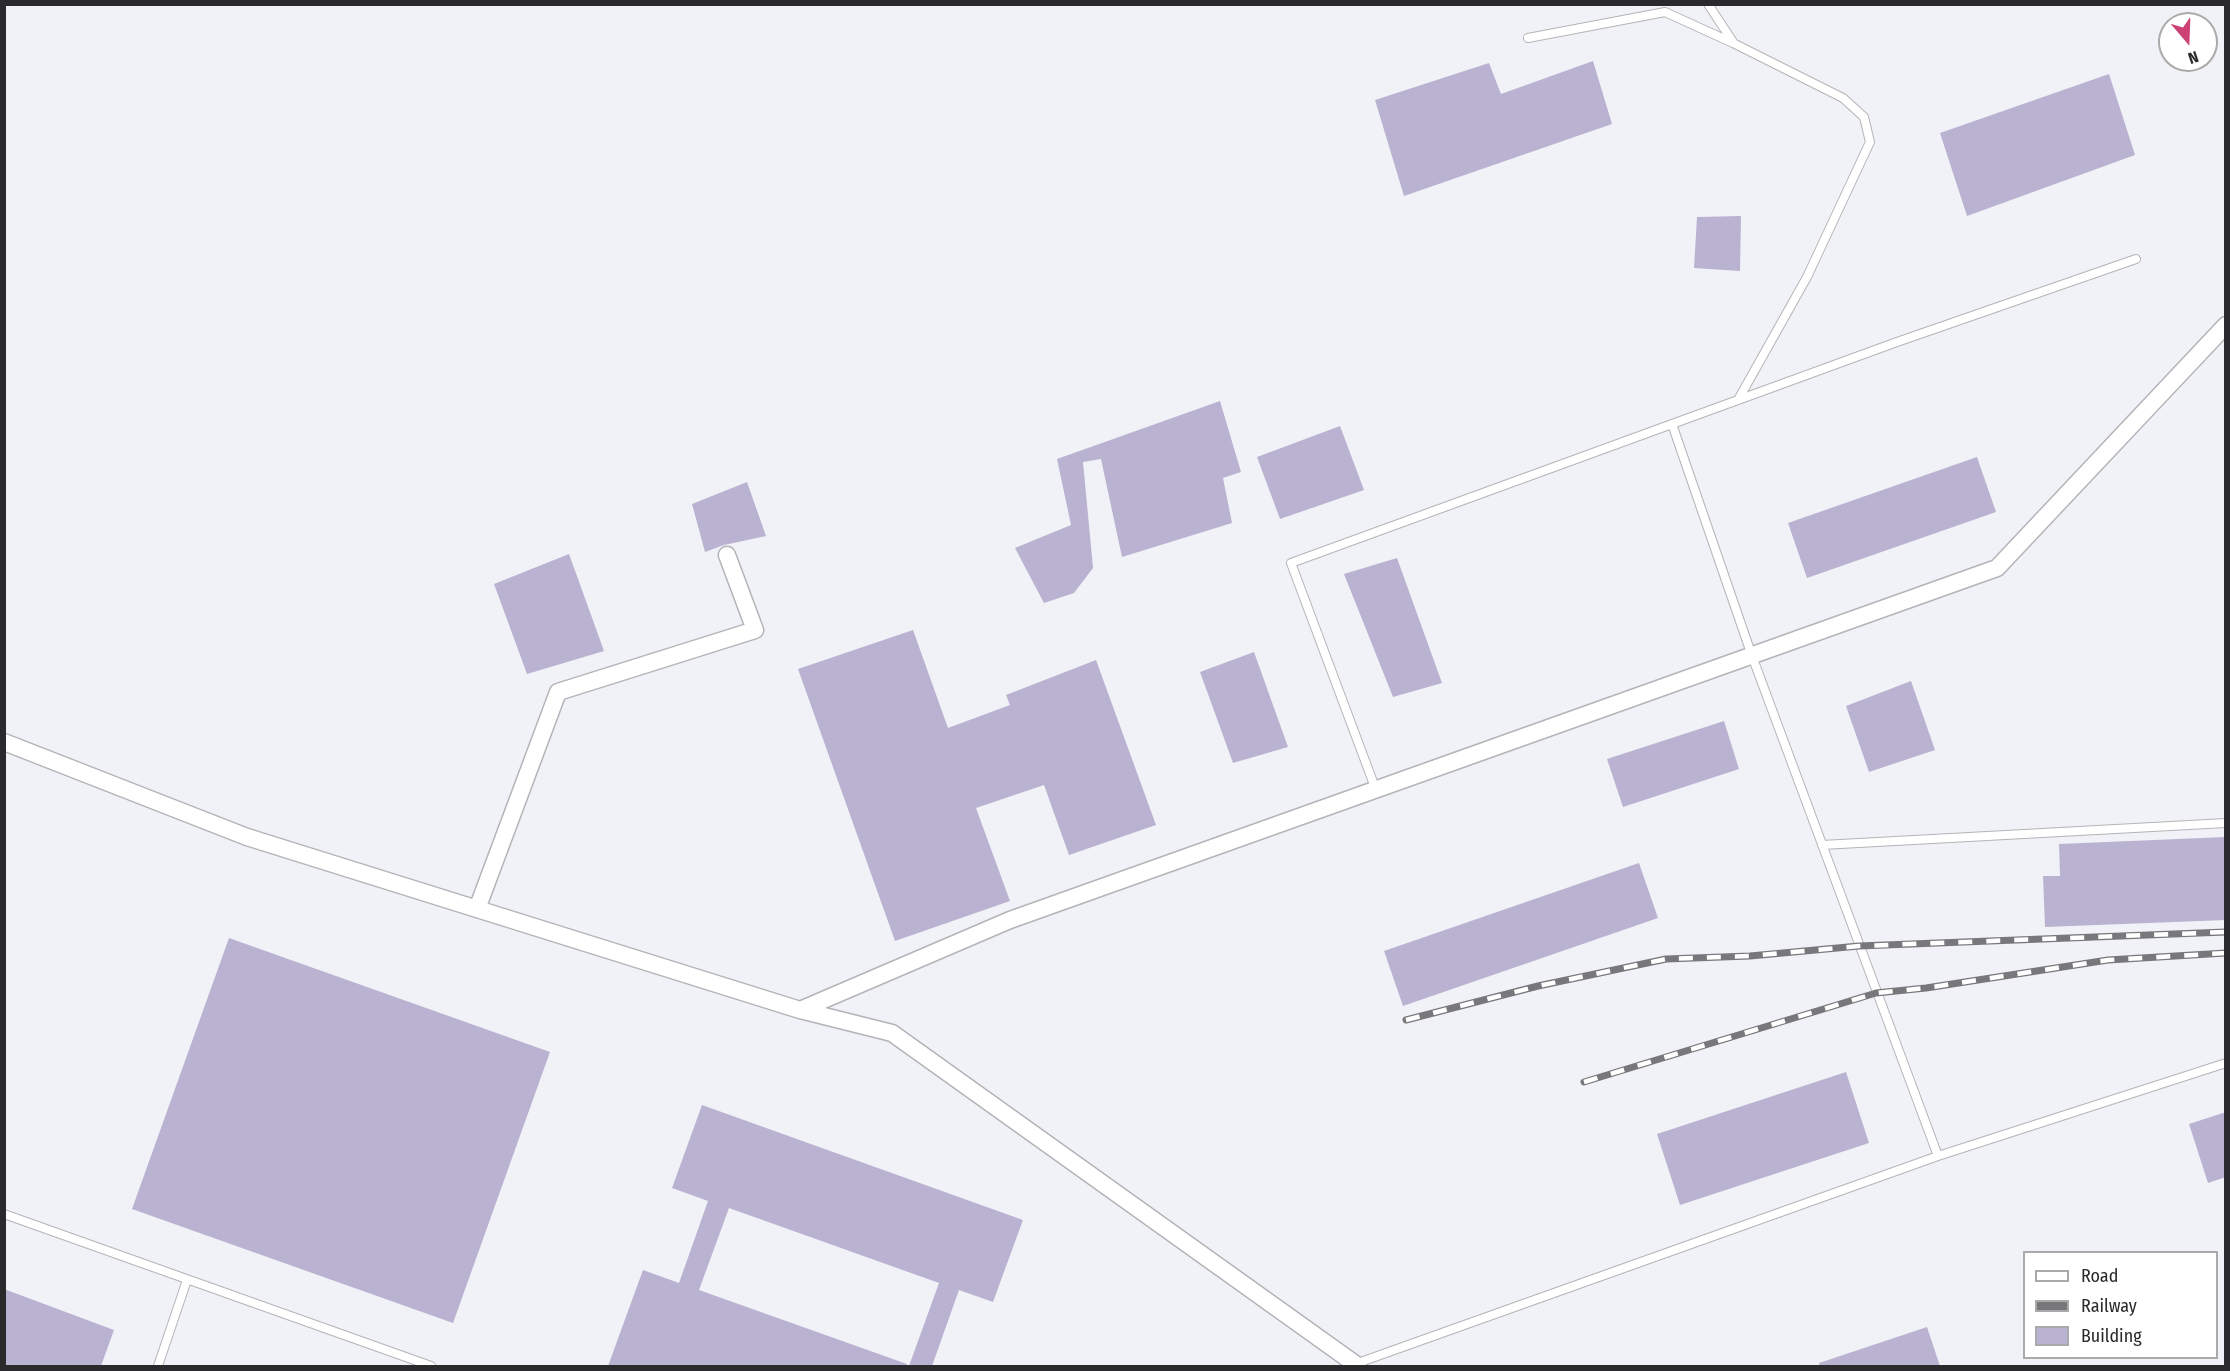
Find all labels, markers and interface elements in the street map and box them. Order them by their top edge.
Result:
north arrow [2158,12,2218,72]
text: N [2186,47,2201,68]
legend [2023,1251,2218,1359]
text: Road [2081,1265,2118,1287]
text: Railway [2081,1295,2137,1317]
text: Building [2081,1325,2142,1347]

